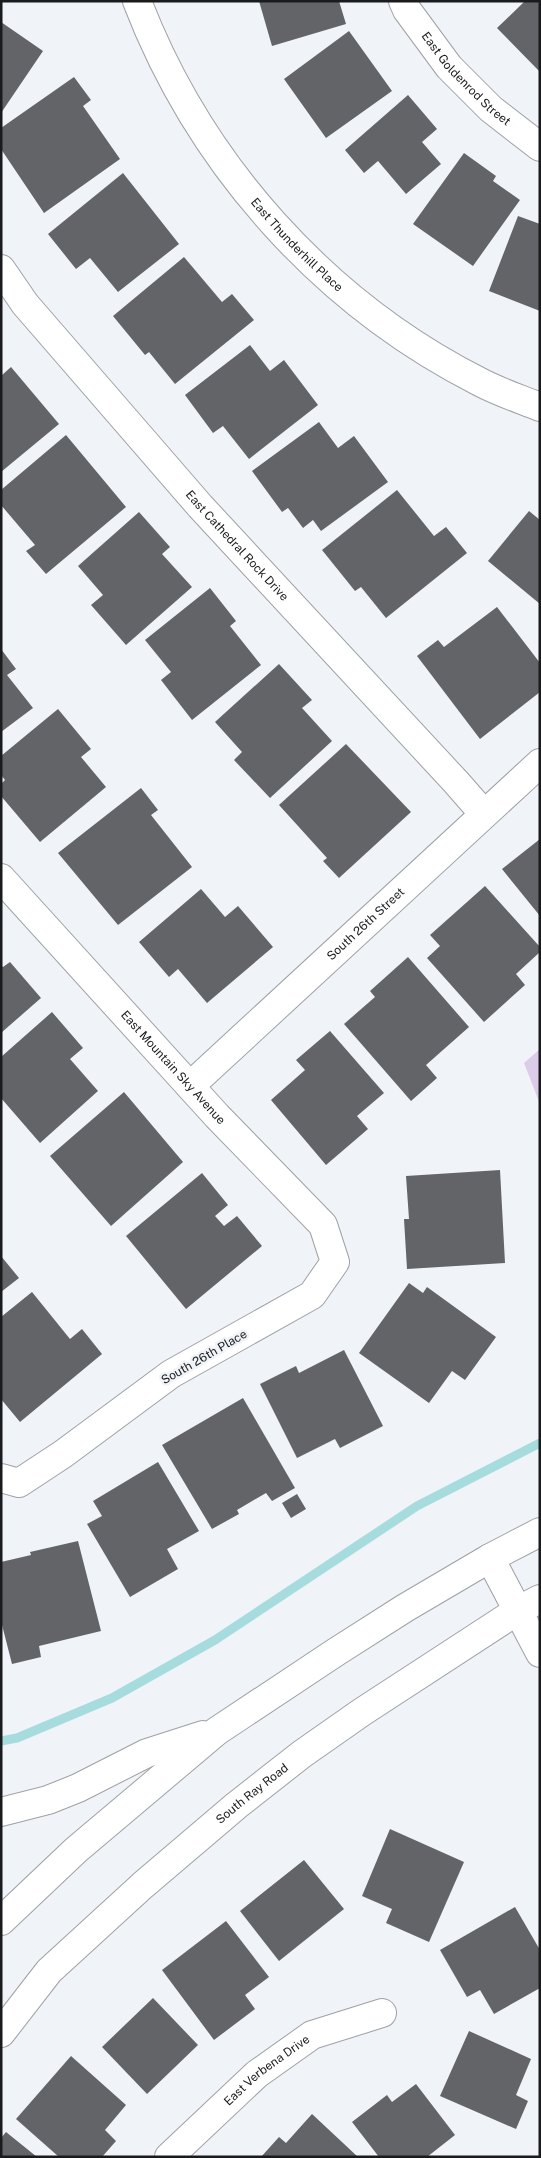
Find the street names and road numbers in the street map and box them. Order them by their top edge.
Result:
street label: East Goldenrod Street [419,29,514,129]
street label: East Thunderhill Place [248,195,346,295]
street label: East Cathedral Rock Drive [183,488,291,604]
street label: South 26th Street [324,884,408,963]
street label: East Mountain Sky Avenue [118,1008,228,1127]
street label: South 26th Place [159,1327,249,1387]
street label: South Ray Road [213,1761,291,1827]
street label: East Verbena Drive [221,2032,312,2108]

